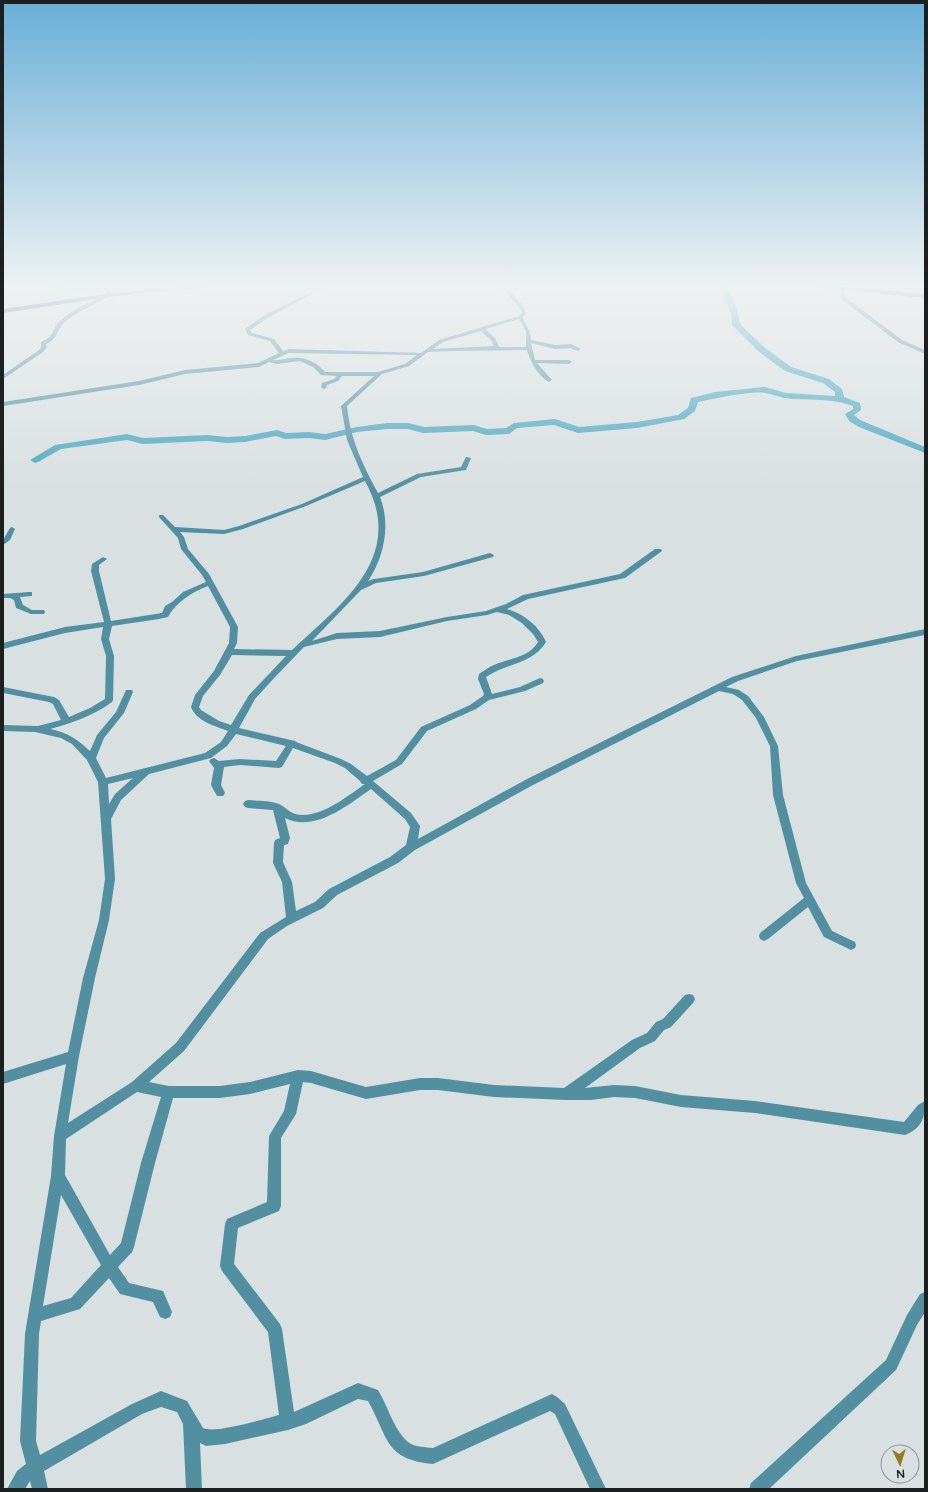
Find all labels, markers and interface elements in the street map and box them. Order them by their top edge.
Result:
north arrow [880,1444,920,1484]
text: N [896,1467,906,1480]

